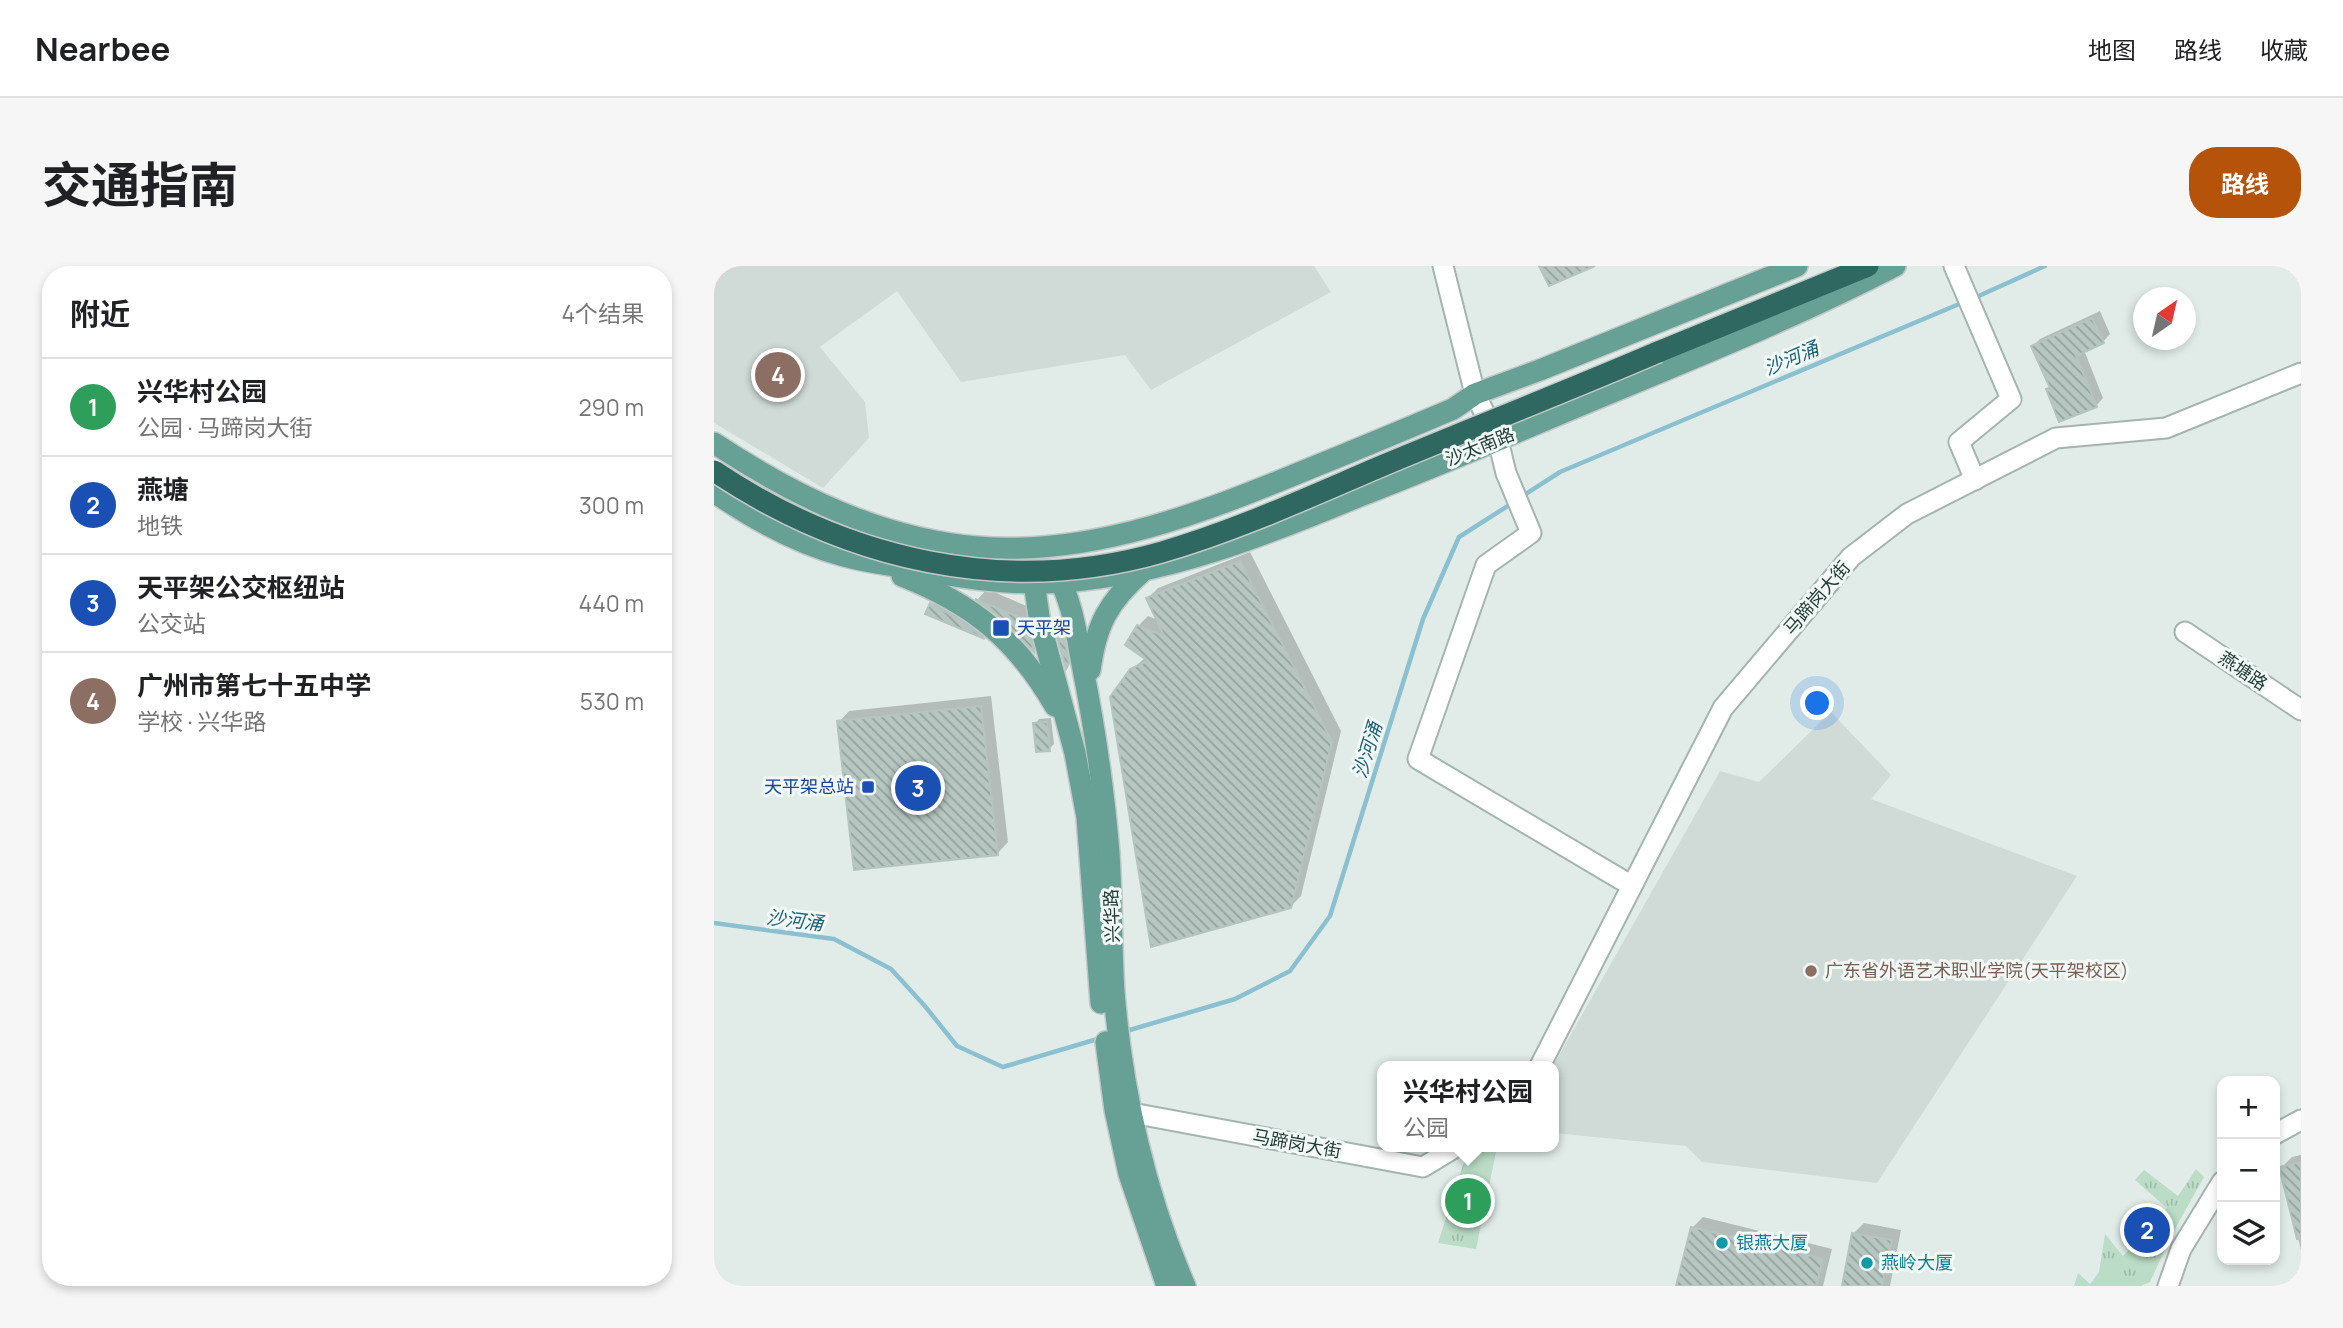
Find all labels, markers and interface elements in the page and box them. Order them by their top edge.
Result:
text: Nearbee [35,26,170,71]
text: 地图 [2088,33,2136,66]
text: 路线 [2174,33,2222,66]
text: 收藏 [2260,33,2308,66]
button: 路线 [2189,147,2301,218]
text: 交通指南 [42,151,238,218]
north arrow [2133,287,2196,350]
text: 附近 [70,293,130,334]
text: 4个结果 [561,297,644,329]
water label: 沙河涌 [1760,334,1824,381]
pin: 4 [755,349,801,401]
text: 兴华村公园 [137,373,267,409]
text: 1 [88,391,98,423]
text: 290 m [578,391,644,423]
text: 公园 · 马蹄岗大街 [137,411,312,443]
street label: 沙太南路 [1442,421,1517,471]
text: 燕塘 [137,471,189,507]
text: 2 [86,489,100,521]
text: 300 m [579,489,644,521]
text: 地铁 [137,509,183,541]
street label: 马蹄岗大街 [1778,556,1855,639]
text: 天平架公交枢纽站 [137,569,345,605]
text: 3 [86,587,100,619]
text: 440 m [579,587,644,619]
text: 公交站 [137,607,206,639]
place label: 天平架 [1017,615,1071,639]
marker: 天平架 [991,618,1011,638]
street label: 燕塘路 [2214,645,2273,695]
text: 广州市第七十五中学 [137,667,371,703]
text: 4 [86,685,100,717]
text: 530 m [580,685,644,717]
your location [1800,686,1834,720]
text: 学校 · 兴华路 [137,705,266,737]
water label: 沙河涌 [1346,717,1388,781]
pin: 3 [895,762,941,814]
place label: 天平架总站 [764,774,854,798]
marker: 天平架总站 [860,779,876,795]
street label: 兴华路 [1098,889,1124,943]
water label: 沙河涌 [765,904,827,937]
place label: 广东省外语艺术职业学院(天平架校区) [1825,958,2128,982]
marker: 广东省外语艺术职业学院(天平架校区) [1803,963,1819,979]
popup [1377,1061,1559,1152]
text: 兴华村公园 [1403,1073,1533,1109]
map controls [2217,1076,2280,1265]
button: + [2217,1076,2280,1139]
text: 公园 [1403,1111,1449,1143]
street label: 马蹄岗大街 [1251,1123,1344,1163]
button: − [2217,1139,2280,1202]
pin: 1 [1445,1175,1491,1227]
button: layers [2217,1202,2280,1265]
pin: 2 [2124,1204,2170,1256]
place label: 银燕大厦 [1736,1230,1808,1254]
marker: 银燕大厦 [1714,1235,1730,1251]
place label: 燕岭大厦 [1881,1250,1953,1274]
marker: 燕岭大厦 [1859,1255,1875,1271]

